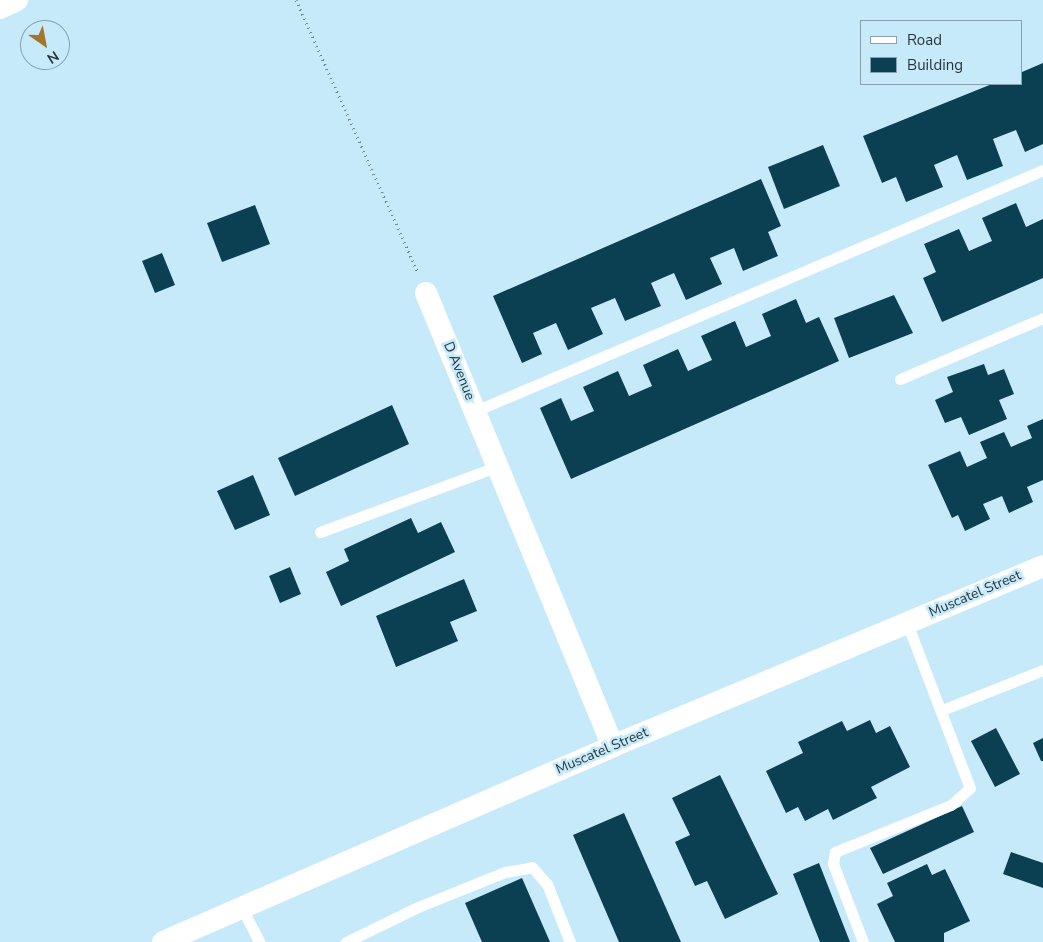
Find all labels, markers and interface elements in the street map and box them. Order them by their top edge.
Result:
north arrow [20,20,70,70]
legend [860,20,1023,85]
text: Road [907,30,942,50]
text: N [43,46,62,68]
text: Building [907,55,963,75]
street label: D Avenue [440,339,478,403]
street label: Muscatel Street [926,567,1024,621]
street label: Muscatel Street [553,724,651,778]

